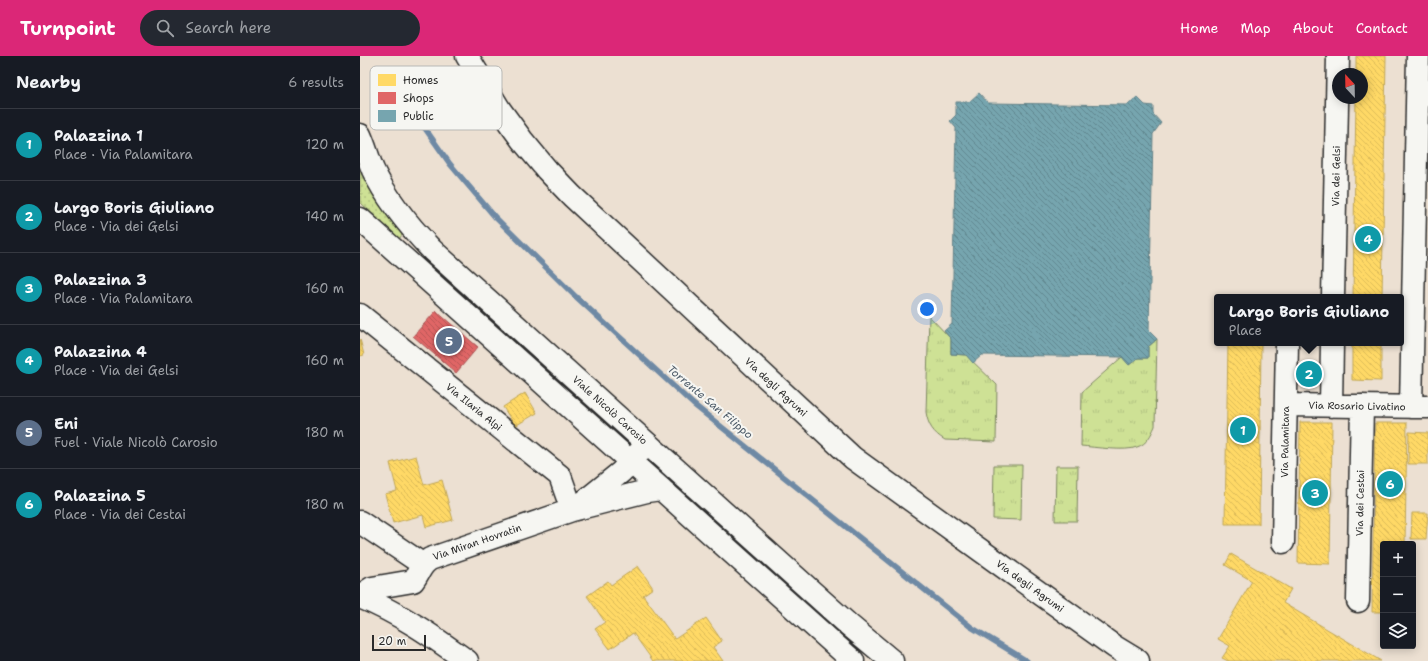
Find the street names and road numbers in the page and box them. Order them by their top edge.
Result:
street label: Via dei Gelsi [1329,145,1343,207]
street label: Via degli Agrumi [742,355,810,419]
street label: Viale Nicolò Carosio [570,373,650,447]
street label: Via Ilaria Alpi [443,380,505,434]
street label: Via Rosario Livatino [1308,399,1406,413]
street label: Via Palamitara [1278,405,1292,478]
street label: Via dei Cestai [1353,470,1367,536]
street label: Via Miran Hovratin [431,521,523,563]
street label: Via degli Agrumi [993,557,1067,615]

